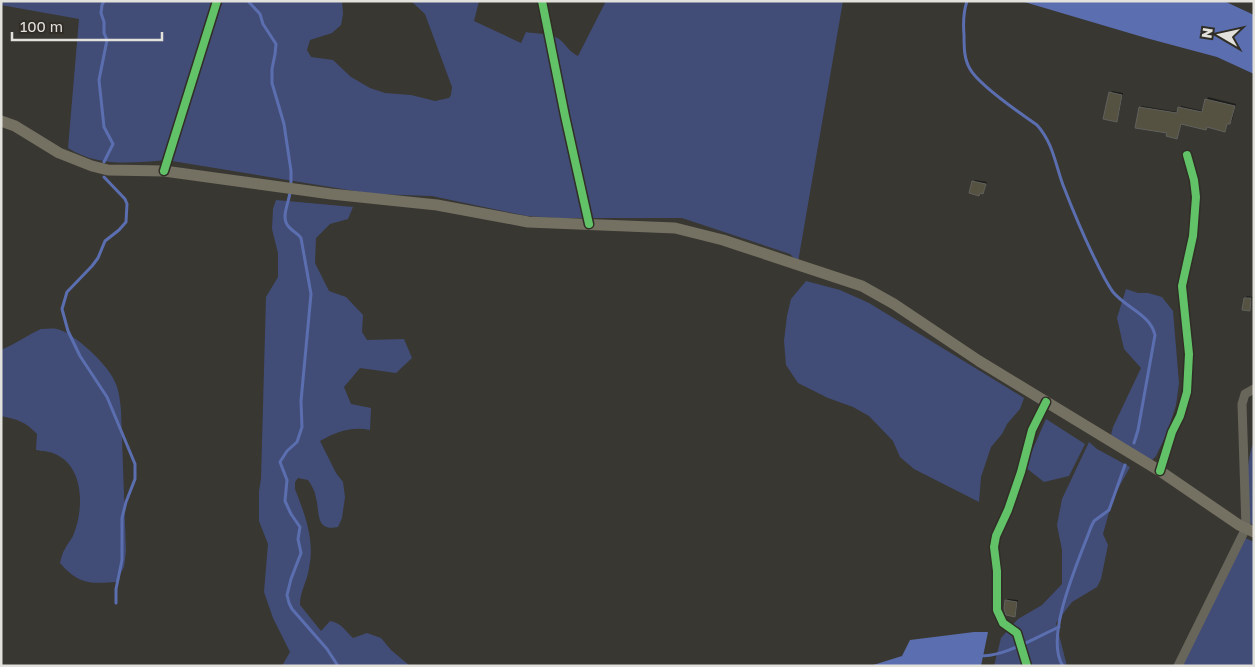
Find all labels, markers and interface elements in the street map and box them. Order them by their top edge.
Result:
scale bar [12,10,162,42]
north arrow [1195,10,1245,60]
text: 100 m [20,17,63,35]
text: N [1197,26,1216,39]

